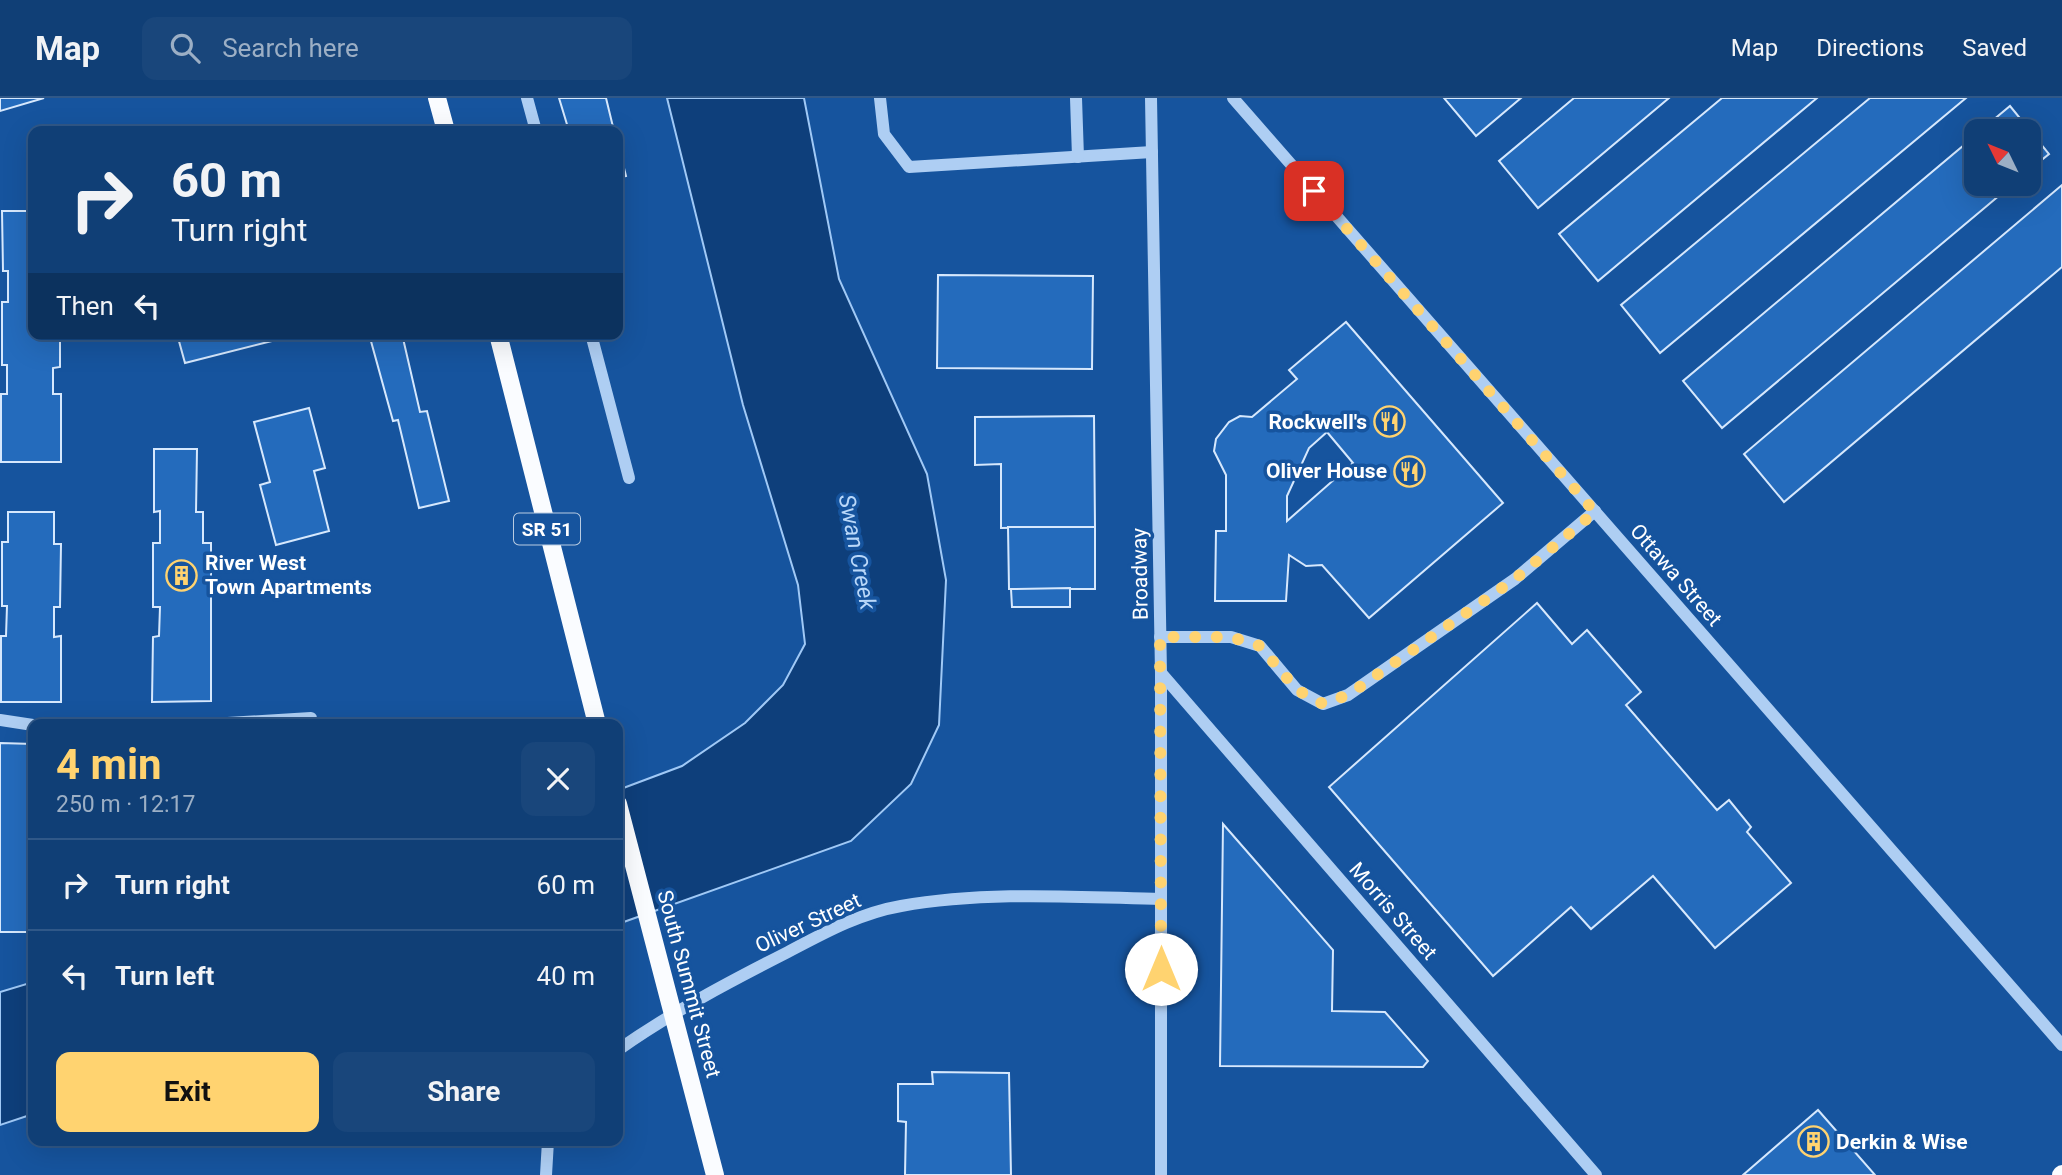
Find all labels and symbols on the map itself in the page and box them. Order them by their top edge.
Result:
north arrow [1964,119,2040,196]
pin [1284,161,1344,221]
restaurant icon: Rockwell's [1373,405,1407,439]
place label: Rockwell's [1268,410,1367,434]
restaurant icon: Oliver House [1393,454,1427,488]
place label: Oliver House [1266,459,1387,483]
water label: Swan Creek [833,492,882,613]
road number: SR 51 [514,514,580,544]
street label: Ottawa Street [1625,519,1727,631]
street label: Broadway [1127,528,1153,620]
place label: River West Town Apartments [205,551,372,599]
building icon: River West Town Apartments [165,558,199,592]
street label: Morris Street [1344,857,1442,965]
street label: South Summit Street [652,888,726,1081]
street label: Oliver Street [751,888,865,958]
position arrow [1124,932,1198,1006]
building icon: Derkin & Wise [1796,1125,1830,1159]
place label: Derkin & Wise [1836,1130,1968,1154]

